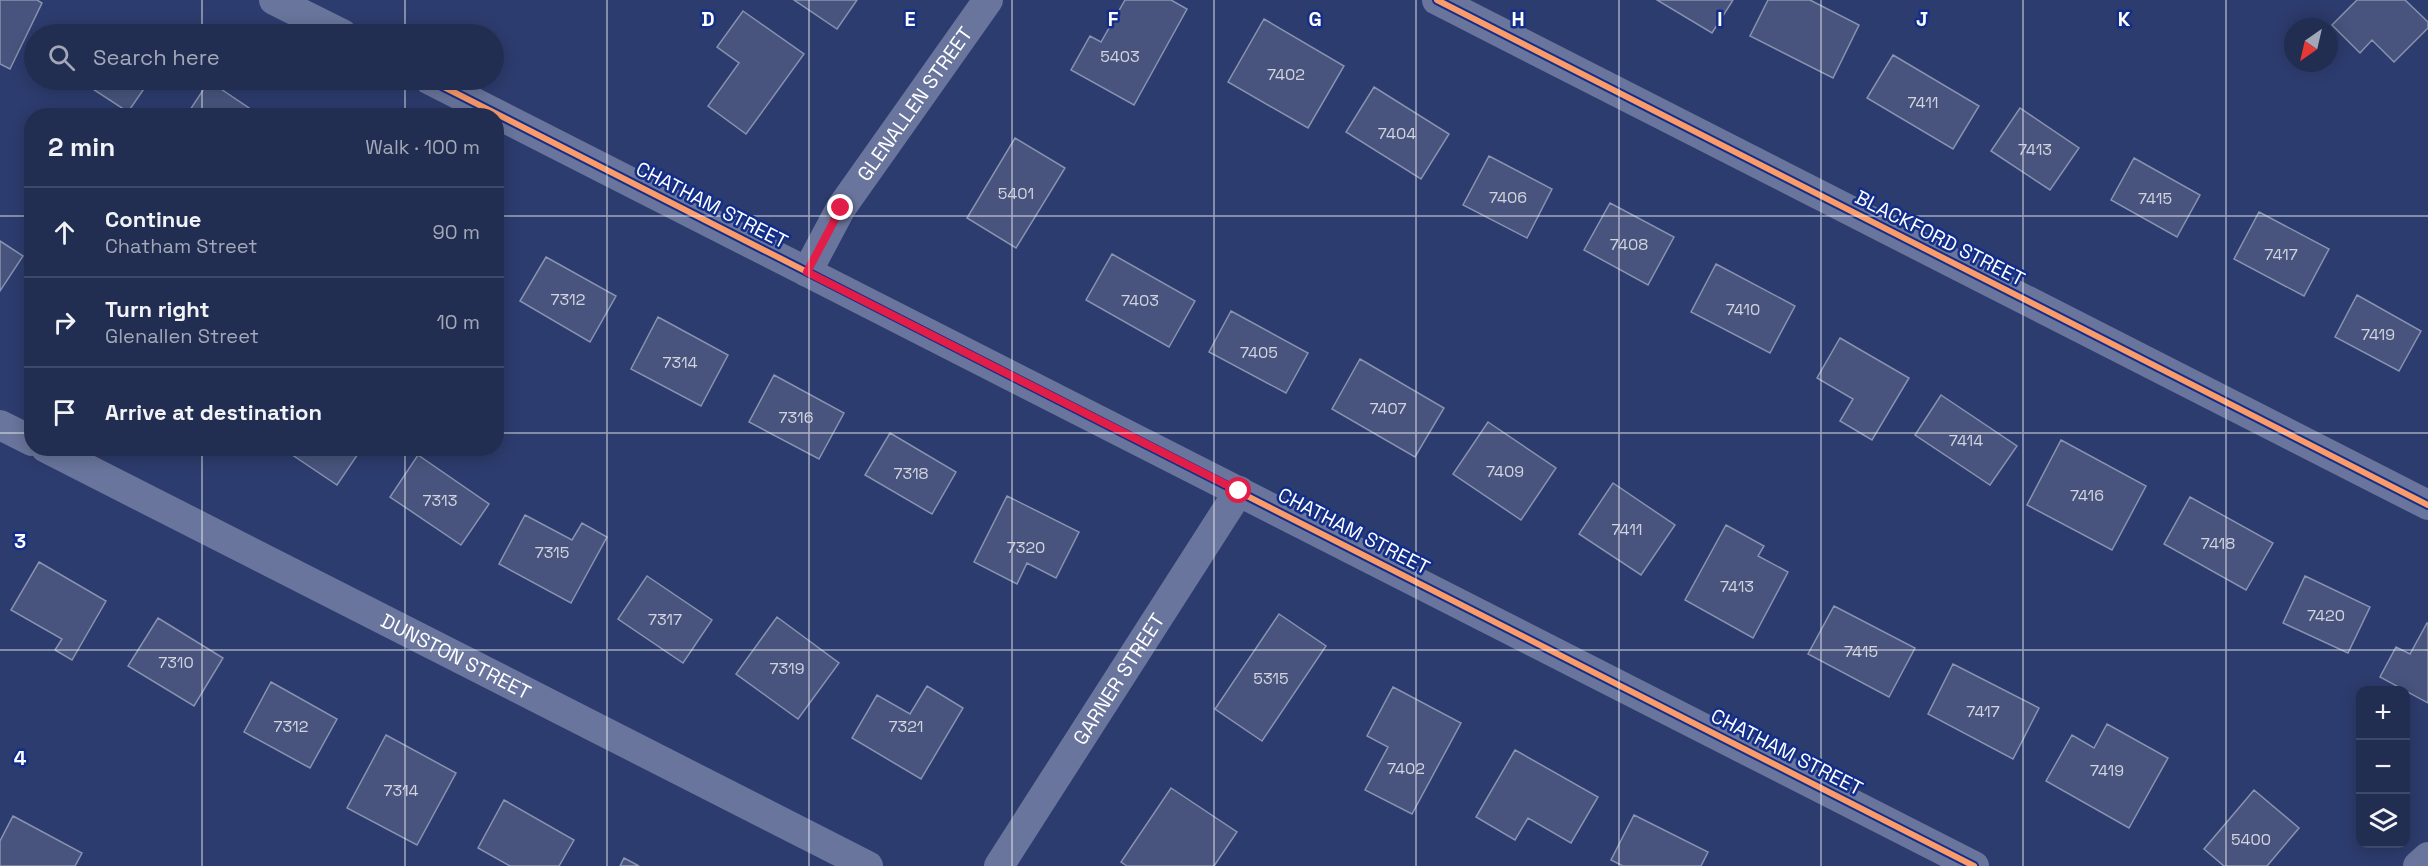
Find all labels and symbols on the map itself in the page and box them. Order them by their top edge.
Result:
text: D [701,6,715,32]
text: E [904,6,916,32]
text: F [1108,6,1119,32]
text: G [1308,6,1322,32]
text: H [1511,6,1525,32]
text: I [1717,6,1723,32]
text: J [1916,6,1928,32]
text: K [2118,6,2131,32]
north arrow [2284,18,2338,72]
street label: GLENALLEN STREET [851,21,978,186]
house number: 5403 [1100,46,1140,67]
house number: 7402 [1267,64,1305,85]
house number: 7411 [1907,92,1939,113]
house number: 7404 [1378,123,1416,144]
house number: 7413 [2018,139,2052,160]
street label: CHATHAM STREET [632,155,793,255]
house number: 5401 [998,183,1034,204]
street label: BLACKFORD STREET [1851,184,2029,292]
house number: 7406 [1489,187,1527,208]
house number: 7415 [2138,188,2172,209]
route end [827,194,853,220]
house number: 7408 [1610,234,1648,255]
house number: 7417 [2264,244,2298,265]
house number: 7312 [551,289,585,310]
house number: 7403 [1121,290,1159,311]
house number: 7410 [1726,299,1760,320]
house number: 7419 [2361,324,2395,345]
house number: 7405 [1240,342,1278,363]
house number: 7314 [662,352,698,373]
house number: 7407 [1369,398,1407,419]
house number: 7316 [779,407,813,428]
house number: 7414 [1949,430,1983,451]
house number: 7409 [1486,461,1524,482]
house number: 7318 [893,463,929,484]
route start [1225,477,1251,503]
street label: CHATHAM STREET [1274,481,1435,581]
house number: 7416 [2070,485,2104,506]
house number: 7313 [423,490,457,511]
house number: 7411 [1611,519,1643,540]
text: 3 [14,528,26,554]
house number: 7418 [2201,533,2235,554]
house number: 7320 [1007,537,1045,558]
house number: 7315 [535,542,569,563]
house number: 7413 [1720,576,1754,597]
house number: 7420 [2307,605,2345,626]
street label: DUNSTON STREET [377,608,536,706]
street label: GARNER STREET [1067,608,1170,750]
house number: 7317 [648,609,682,630]
house number: 7415 [1844,641,1878,662]
house number: 7310 [158,652,194,673]
house number: 7319 [770,658,804,679]
house number: 5315 [1253,668,1289,689]
house number: 7417 [1966,701,2000,722]
street label: CHATHAM STREET [1707,702,1868,802]
house number: 7312 [274,716,308,737]
house number: 7321 [888,716,924,737]
text: 4 [14,745,27,771]
house number: 7402 [1387,758,1425,779]
house number: 7419 [2090,760,2124,781]
house number: 7314 [383,780,419,801]
house number: 5400 [2231,829,2271,850]

